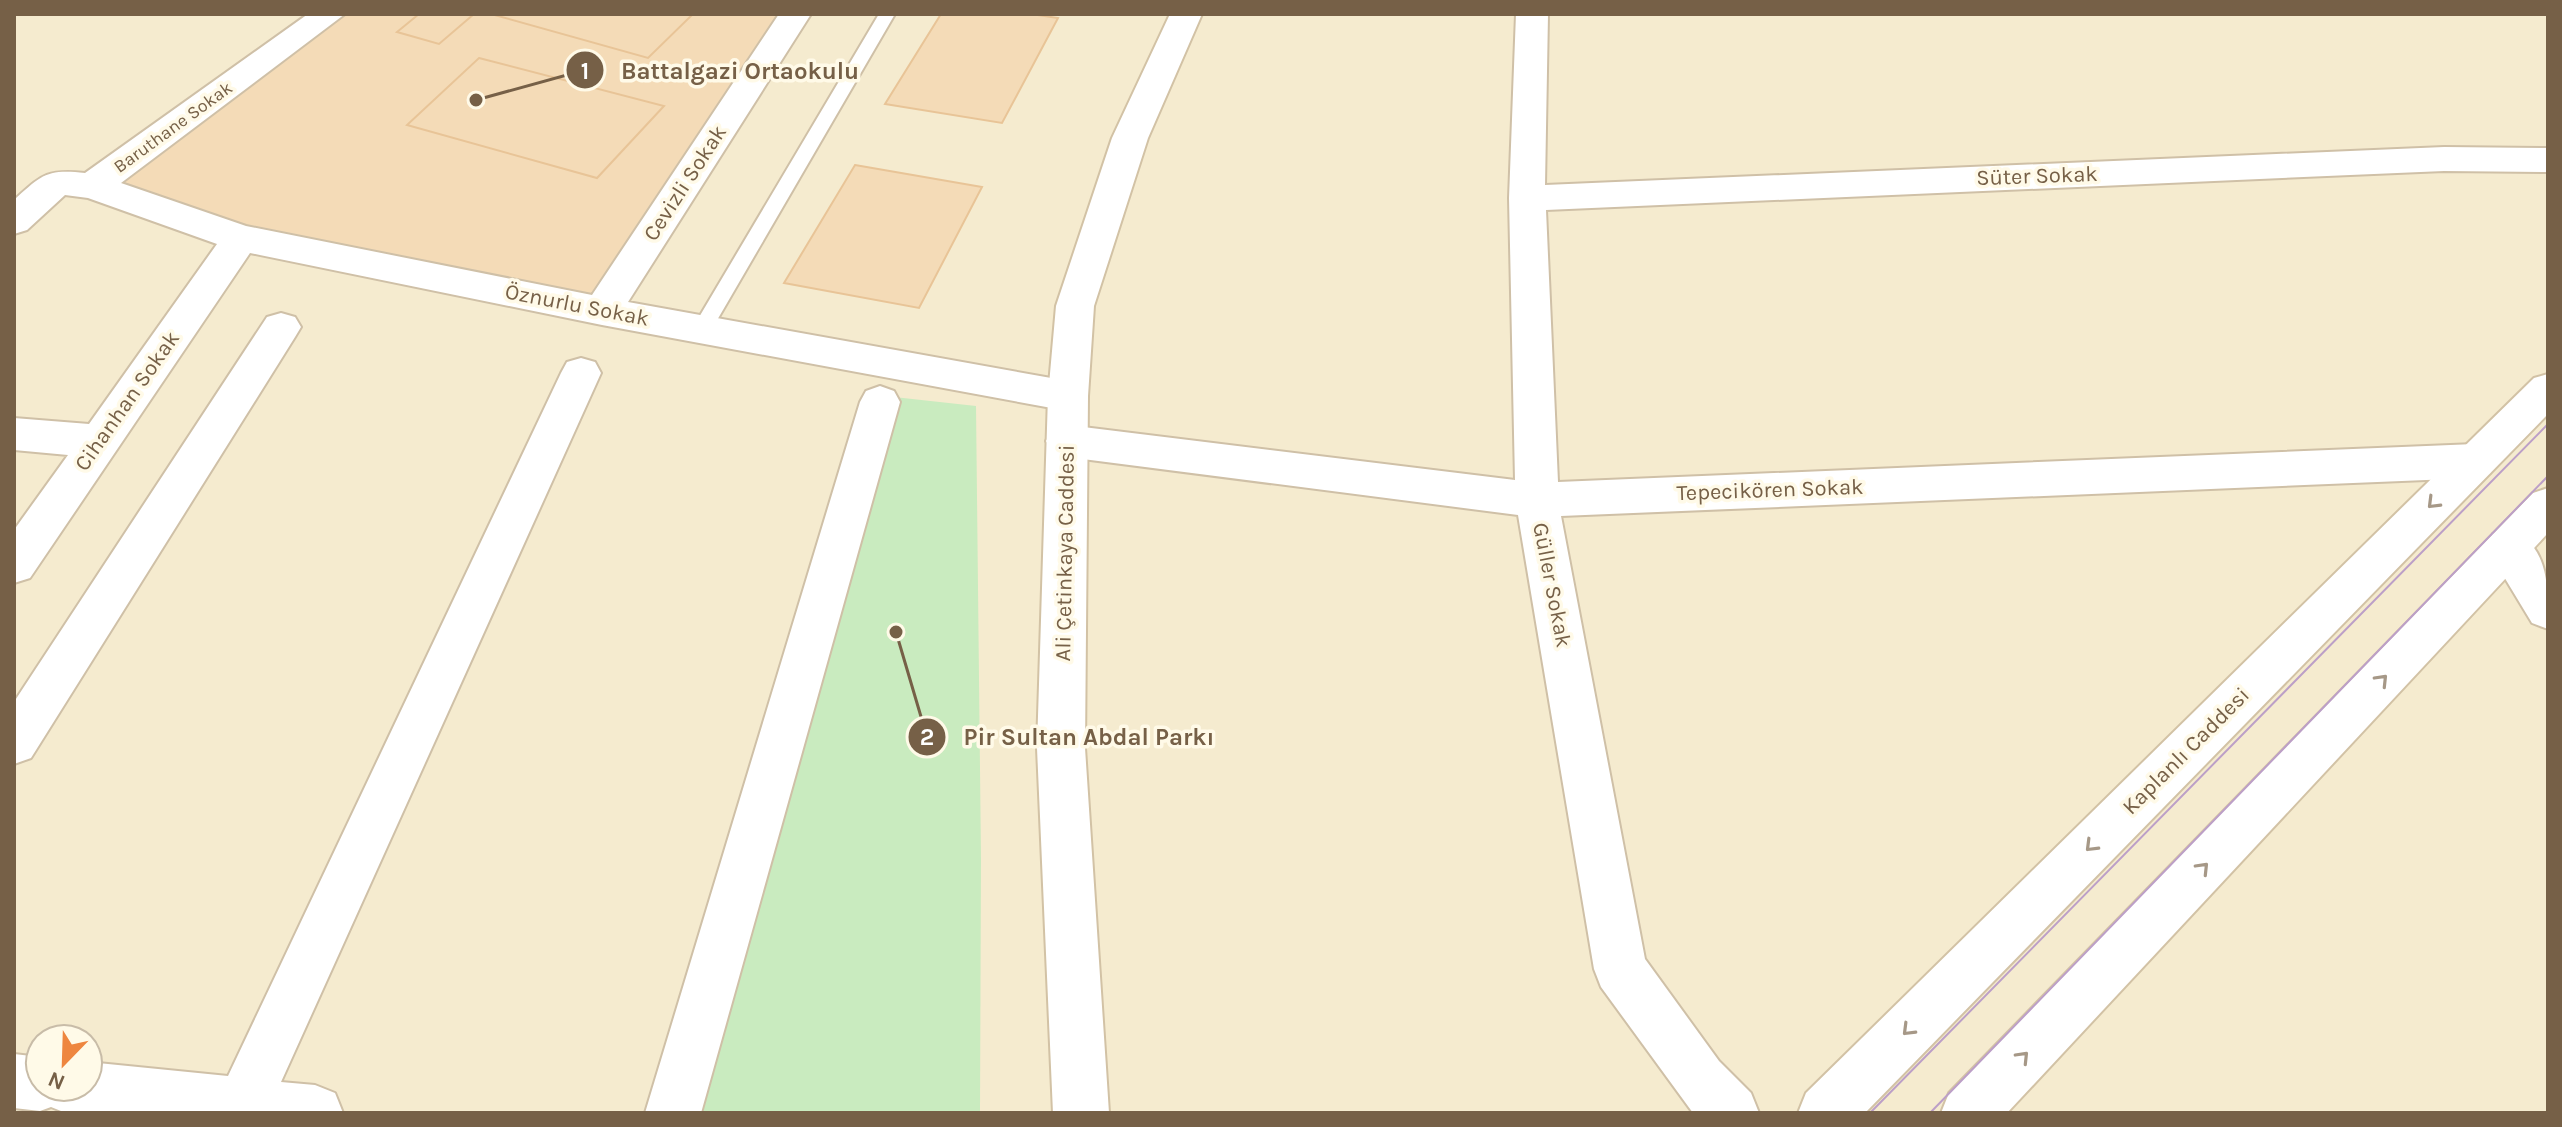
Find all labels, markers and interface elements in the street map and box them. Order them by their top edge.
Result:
callout: Battalgazi Ortaokulu [565,46,876,94]
text: 1 [581,57,589,85]
text: Battalgazi Ortaokulu [621,57,859,85]
street label: Baruthane Sokak [109,77,237,177]
street label: Cevizli Sokak [638,120,732,246]
street label: Süter Sokak [1976,161,2098,191]
street label: Öznurlu Sokak [503,278,651,332]
street label: Cihanhan Sokak [69,326,185,476]
street label: Ali Çetinkaya Caddesi [1050,444,1080,662]
street label: Tepecikören Sokak [1676,474,1864,506]
one-way arrow [2428,494,2442,508]
street label: Güller Sokak [1527,520,1577,650]
one-way arrow [2373,675,2387,689]
street label: Kaplanlı Caddesi [2117,682,2255,820]
callout: Pir Sultan Abdal Parkı [907,713,1230,761]
text: 2 [920,723,934,751]
text: Pir Sultan Abdal Parkı [964,723,1214,751]
one-way arrow [2086,837,2101,851]
one-way arrow [2193,863,2208,877]
one-way arrow [1903,1021,1917,1035]
north arrow [24,1023,104,1103]
one-way arrow [2014,1051,2028,1066]
text: N [44,1065,69,1096]

